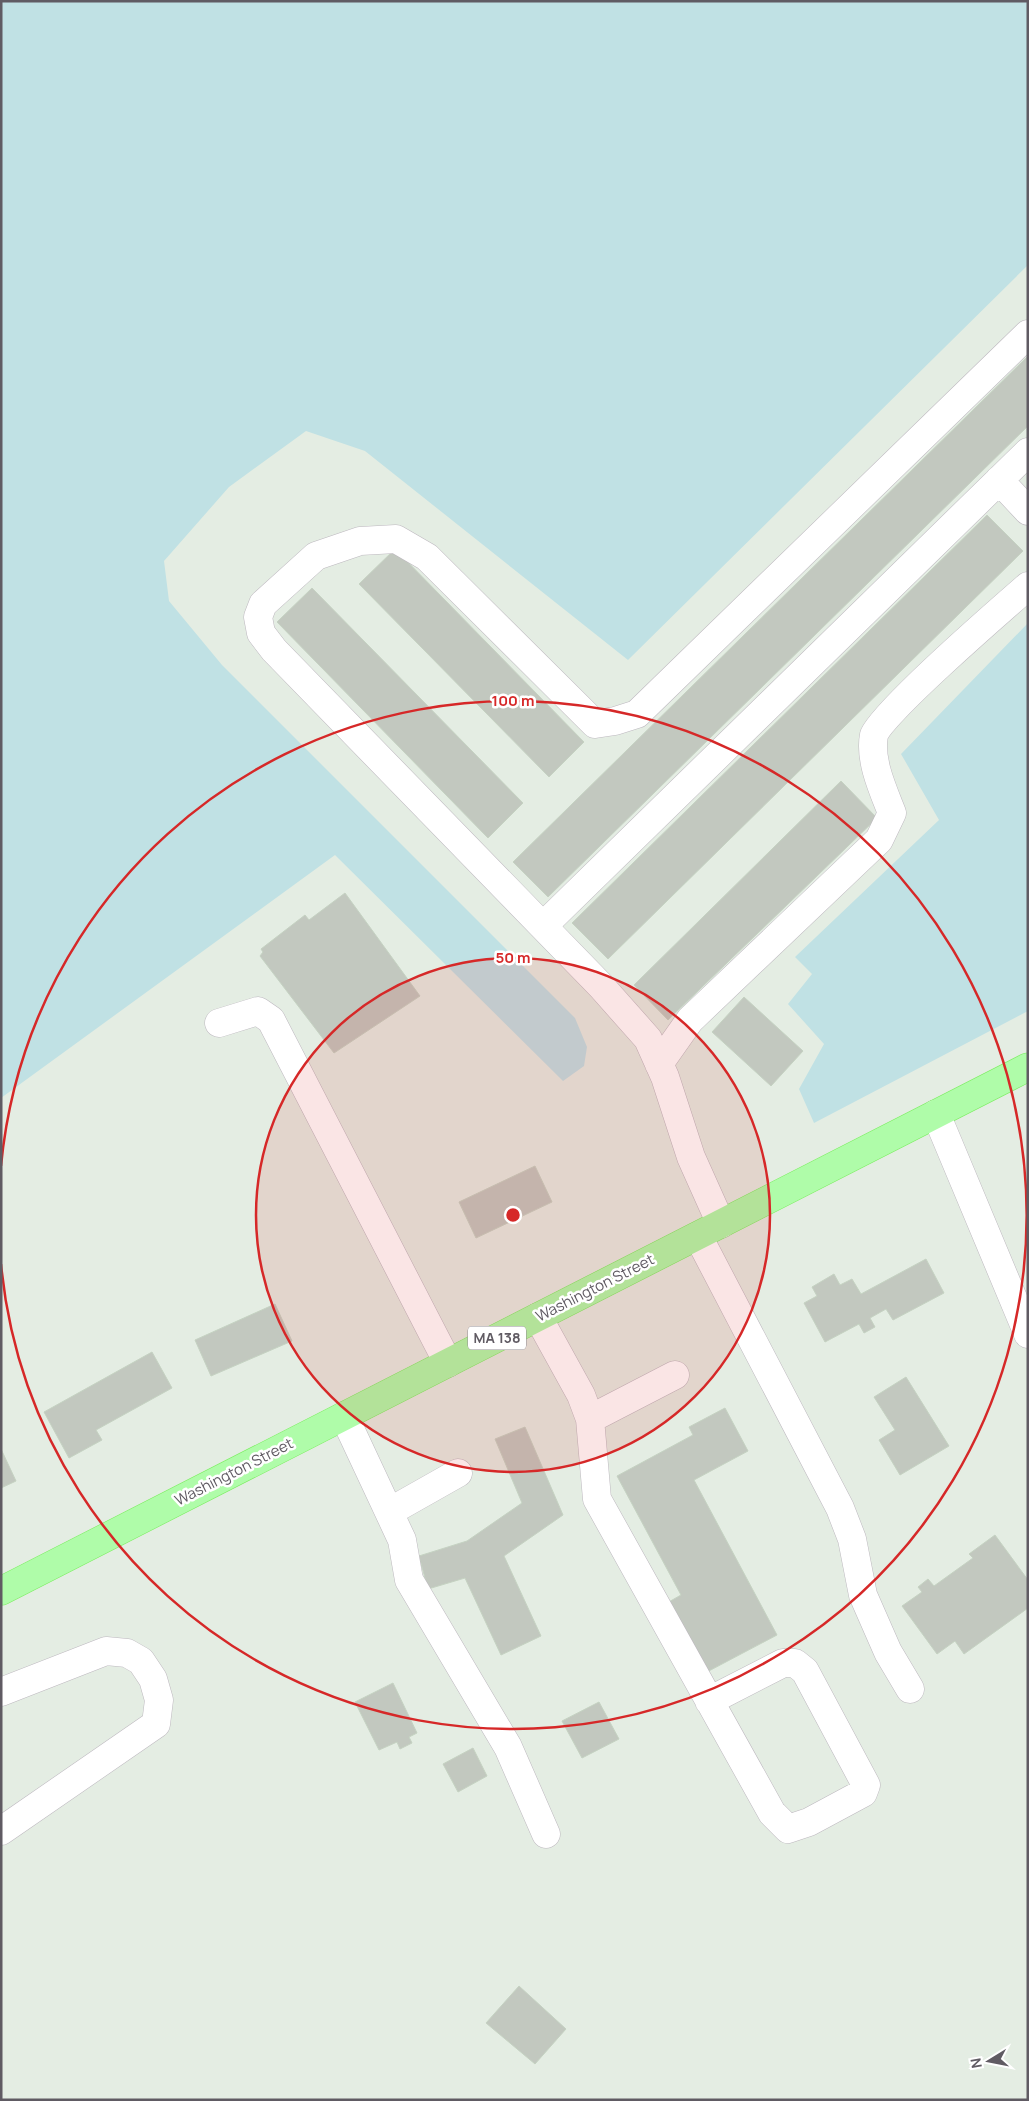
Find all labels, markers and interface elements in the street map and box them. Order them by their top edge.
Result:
text: 100 m [492,690,534,711]
text: 50 m [495,947,531,968]
centre of rings [504,1206,522,1224]
street label: Washington Street [532,1249,658,1326]
road number: MA 138 [468,1326,526,1350]
street label: Washington Street [171,1433,297,1510]
north arrow [964,2036,1014,2086]
text: N [965,2057,986,2070]

